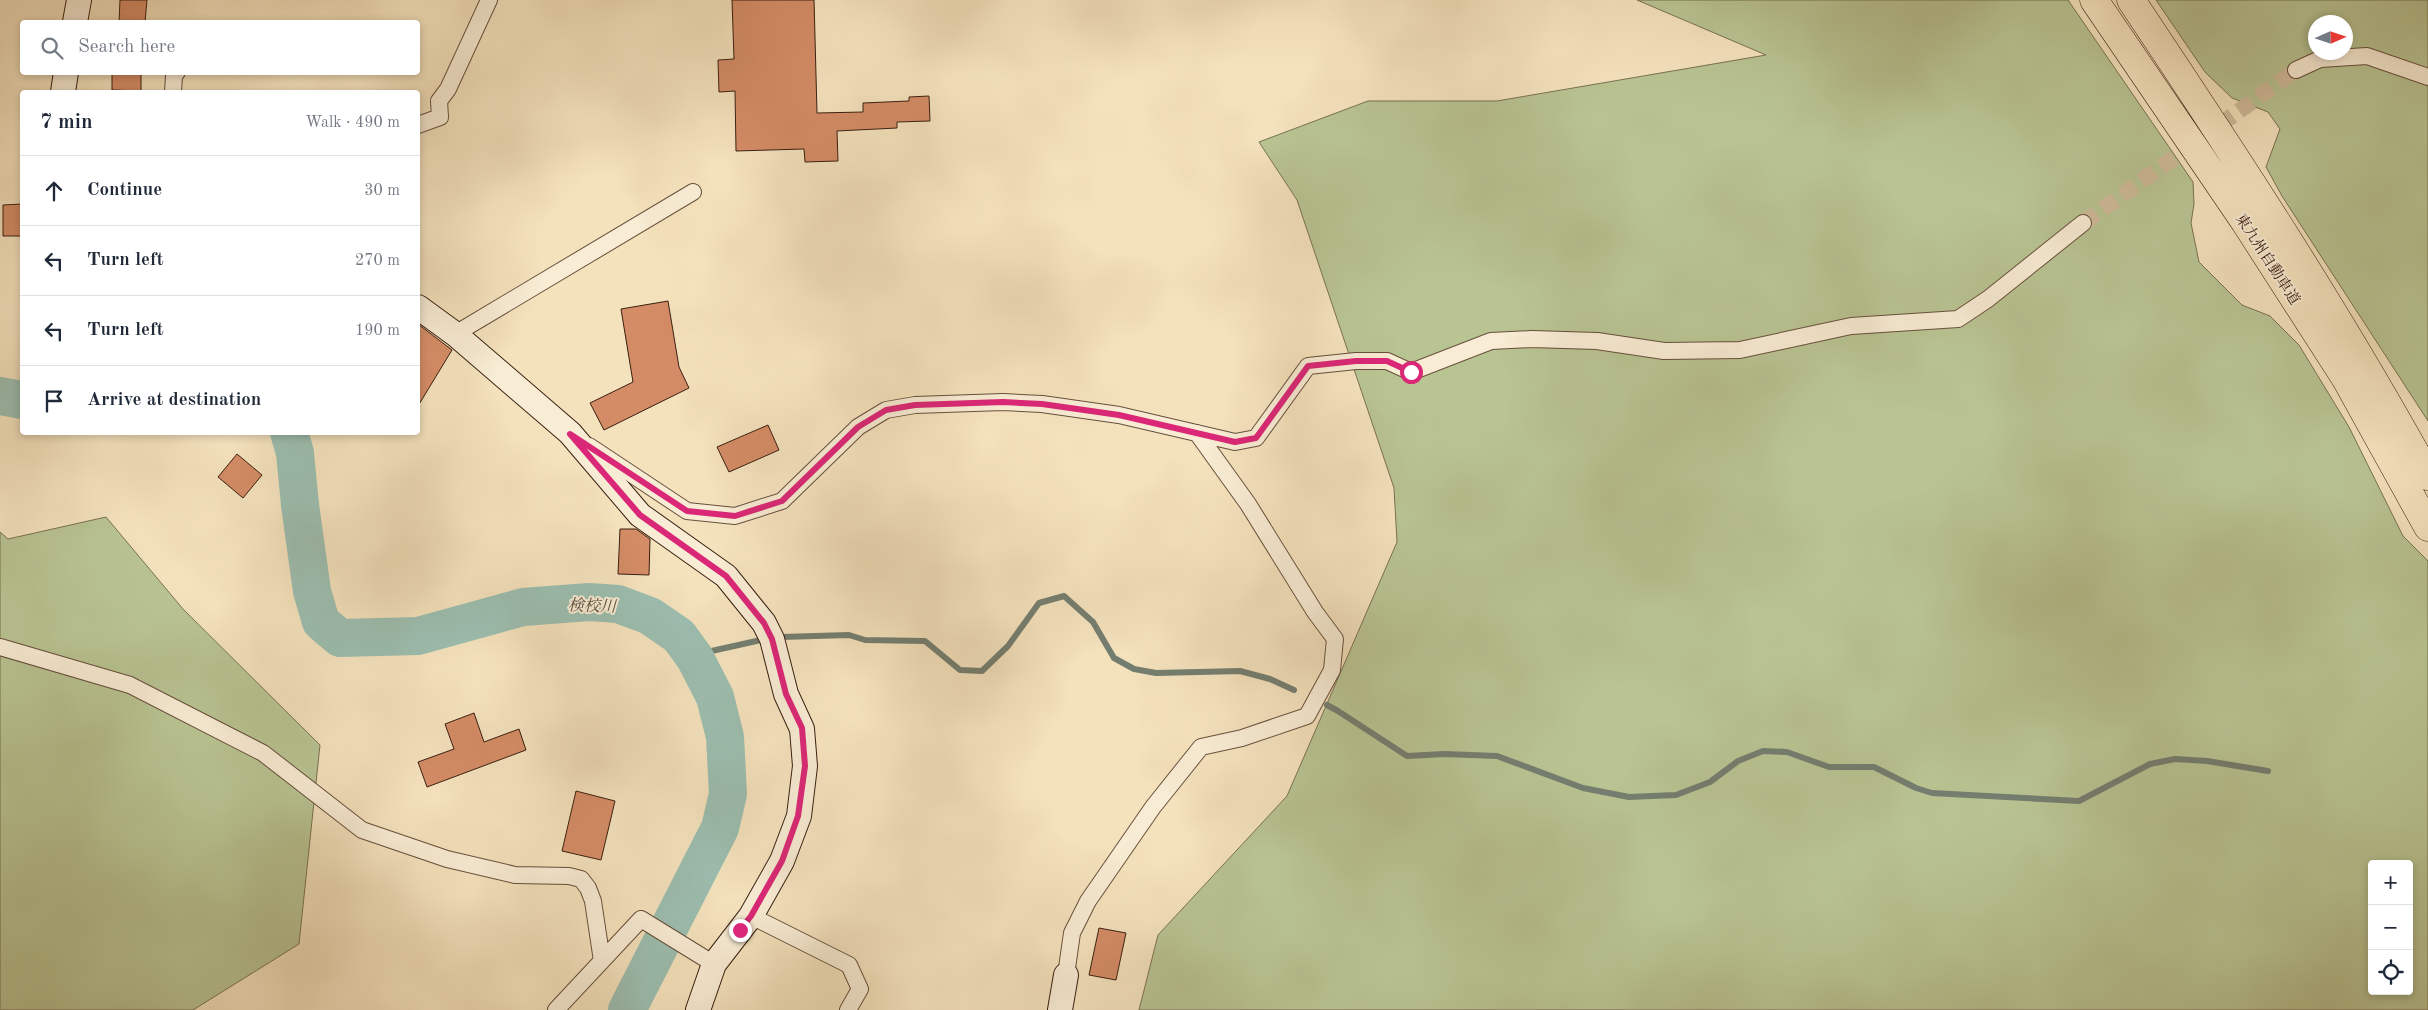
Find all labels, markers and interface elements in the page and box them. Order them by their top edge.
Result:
north arrow [2308,15,2353,60]
search box [20,20,420,75]
icon: search [38,34,66,62]
text: Search here [78,38,175,57]
text: 7 min [40,112,93,133]
text: Walk · 490 m [305,115,400,131]
icon: ahead [40,177,68,205]
text: Continue [87,181,162,200]
text: 30 m [364,183,400,199]
street label: 東九州自動車道 [2232,211,2303,308]
icon: left [40,247,68,275]
text: Turn left [87,251,164,270]
text: 270 m [355,253,400,269]
icon: left [40,317,68,345]
text: Turn left [87,321,164,340]
text: 190 m [355,323,400,339]
route start [1400,361,1423,384]
icon: arrive [40,387,68,415]
text: Arrive at destination [87,391,261,410]
water label: 検校川 [568,596,618,616]
map controls [2368,860,2413,995]
button: + [2368,860,2413,905]
button: − [2368,905,2413,950]
route end [729,919,752,942]
button: locate [2368,950,2413,995]

